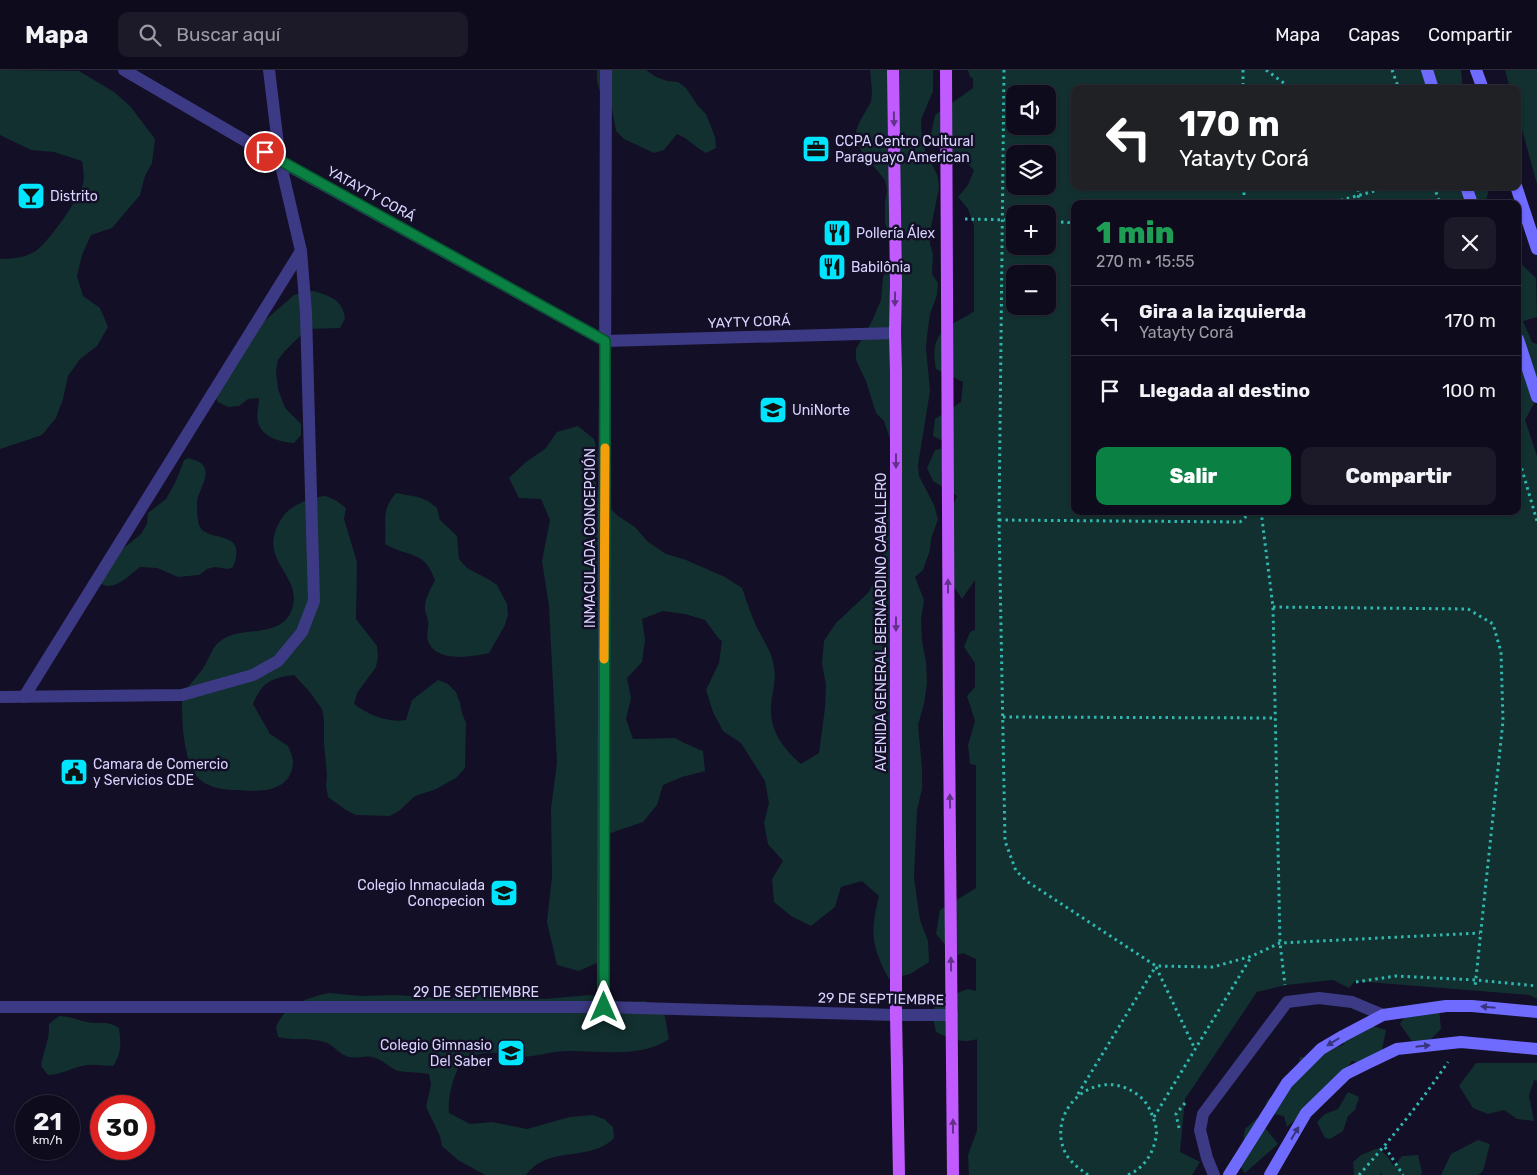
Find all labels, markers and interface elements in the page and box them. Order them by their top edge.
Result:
search box [118,12,468,57]
text: Mapa [25,21,88,49]
icon: search [136,21,164,49]
text: Buscar aquí [176,23,280,46]
text: Mapa [1275,24,1320,46]
text: Capas [1348,24,1400,46]
text: Compartir [1428,24,1512,46]
map controls [1006,85,1056,315]
button: sound [1006,85,1056,135]
text: 170 m [1179,103,1280,145]
icon: left [1096,105,1161,170]
one-way arrow [890,111,898,127]
pin [244,131,286,173]
place label: CCPA Centro Cultural Paraguayo American [835,133,974,166]
office icon: CCPA Centro Cultural Paraguayo American [801,134,831,164]
icon: arrive [251,138,279,166]
button: layers [1006,145,1056,195]
text: Yatayty Corá [1179,145,1309,172]
street label: YATAYTY CORÁ [324,162,419,226]
bar icon: Distrito [16,181,46,211]
place label: Distrito [50,188,98,205]
button: + [1006,205,1056,255]
text: 1 min [1096,215,1174,251]
button: close [1444,217,1496,269]
restaurant icon: Pollería Álex [822,218,852,248]
place label: Pollería Álex [856,224,936,242]
restaurant icon: Babilônia [817,252,847,282]
text: 270 m · 15:55 [1096,252,1194,271]
place label: Babilônia [851,259,911,276]
button: − [1006,265,1056,315]
one-way arrow [891,291,899,307]
text: Gira a la izquierda [1139,300,1306,323]
icon: left [1096,307,1124,335]
text: 170 m [1445,309,1496,332]
street label: YAYTY CORÁ [707,311,791,332]
text: Yatayty Corá [1139,323,1233,342]
icon: arrive [1096,377,1124,405]
text: Llegada al destino [1139,379,1310,402]
text: 100 m [1442,379,1496,402]
school or university icon: UniNorte [758,395,788,425]
place label: UniNorte [792,402,850,419]
button: Salir [1096,447,1291,505]
button: Compartir [1301,447,1496,505]
street label: INMACULADA CONCEPCIÓN [581,448,599,628]
one-way arrow [892,453,900,469]
street label: AVENIDA GENERAL BERNARDINO CABALLERO [873,472,890,772]
one-way arrow [944,578,952,594]
one-way arrow [892,616,900,632]
place label: Camara de Comercio y Servicios CDE [93,756,228,789]
public building icon: Camara de Comercio y Servicios CDE [59,757,89,787]
one-way arrow [946,793,954,809]
place label: Colegio Inmaculada Concpecion [357,877,485,910]
school or university icon: Colegio Inmaculada Concpecion [489,878,519,908]
one-way arrow [947,956,955,972]
position arrow [577,980,629,1032]
street label: 29 DE SEPTIEMBRE [413,984,539,1001]
street label: 29 DE SEPTIEMBRE [818,989,944,1009]
one-way arrow [1480,1003,1496,1011]
place label: Colegio Gimnasio Del Saber [380,1037,493,1070]
one-way arrow [1327,1037,1340,1046]
school or university icon: Colegio Gimnasio Del Saber [496,1038,526,1068]
one-way arrow [1416,1042,1432,1050]
speed limit sign: 30 [90,1095,155,1160]
text: 21 [33,1107,62,1136]
one-way arrow [949,1118,957,1134]
one-way arrow [1290,1127,1299,1140]
text: km/h [33,1133,62,1147]

